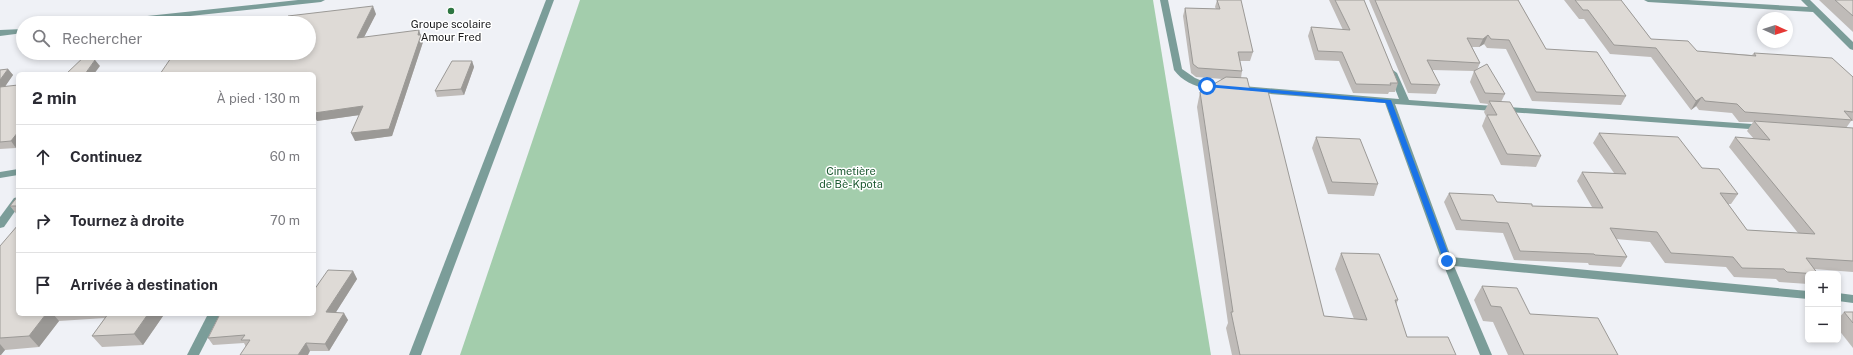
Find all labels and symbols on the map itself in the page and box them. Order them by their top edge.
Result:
marker: Groupe scolaire Amour Fred [446,6,456,16]
north arrow [1757,12,1793,48]
place label: Groupe scolaire Amour Fred [411,18,491,43]
route start [1198,77,1216,95]
park label: Cimetière de Bè-Kpota [819,165,883,190]
route end [1438,252,1456,270]

